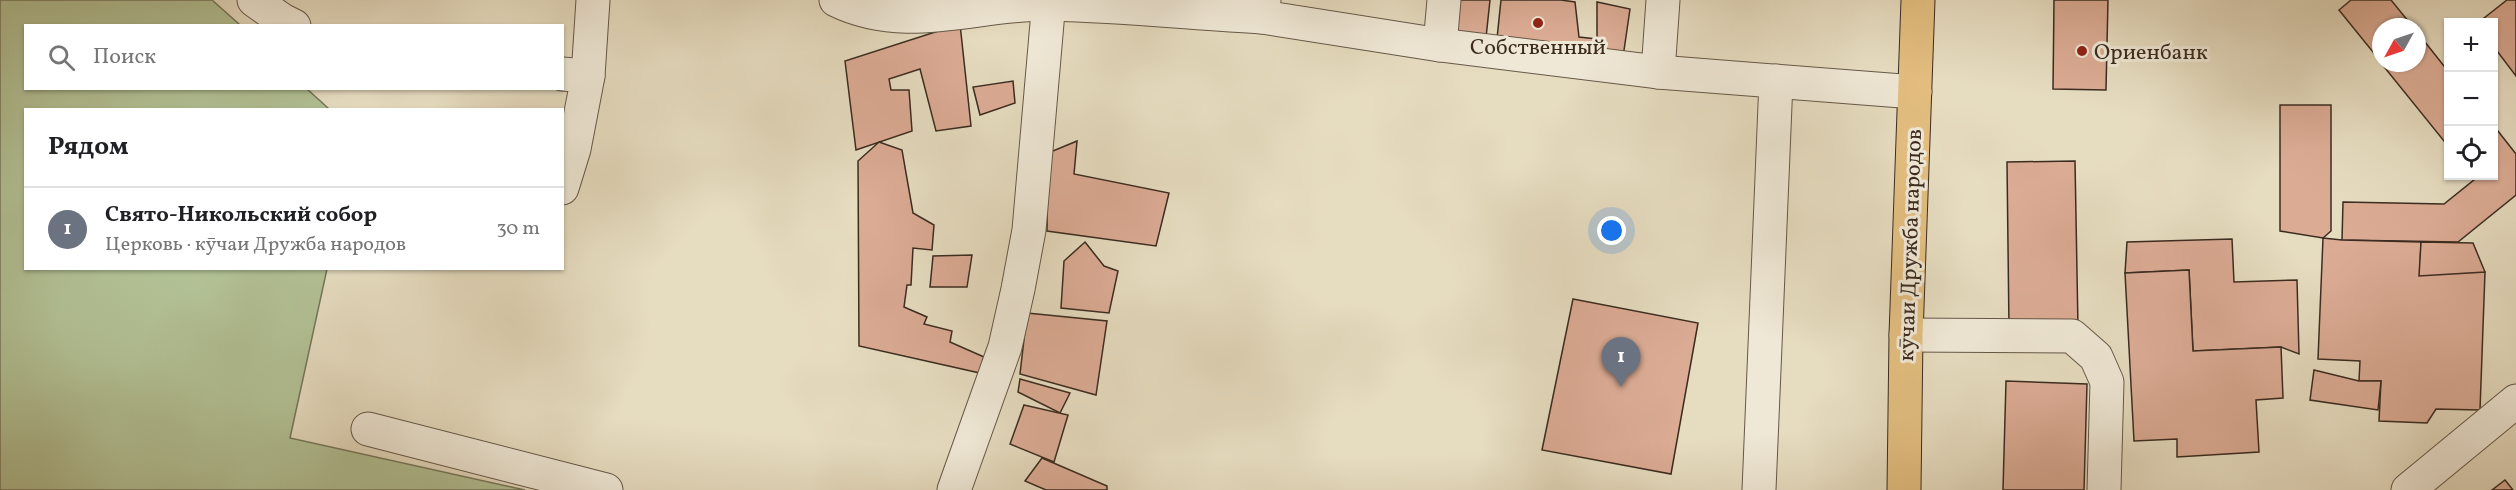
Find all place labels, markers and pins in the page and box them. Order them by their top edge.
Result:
marker: Собственный [1531,16,1545,30]
place label: Собственный [1470,33,1606,64]
place label: Ориенбанк [2094,38,2208,69]
marker: Ориенбанк [2075,44,2089,58]
pin: 1 [1602,338,1640,387]

